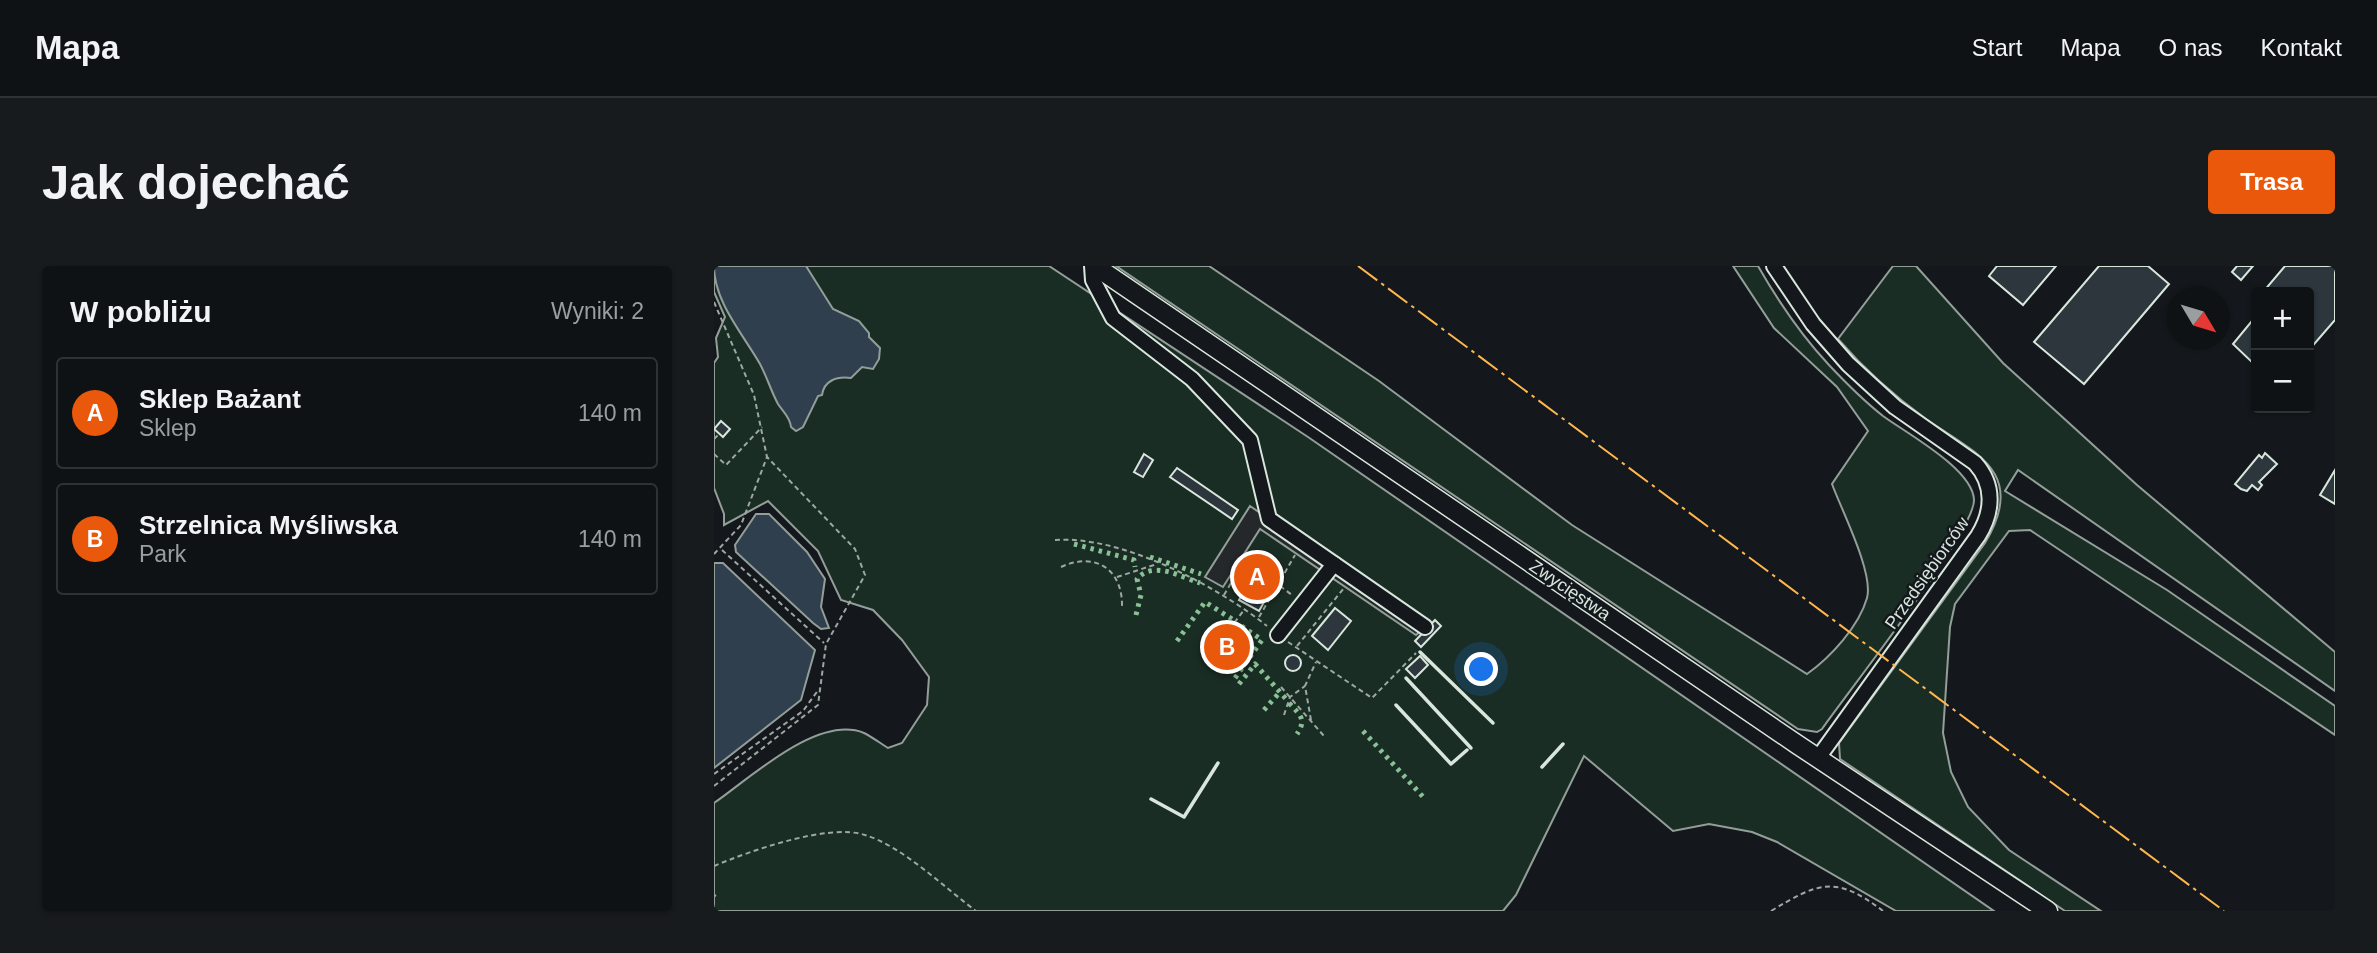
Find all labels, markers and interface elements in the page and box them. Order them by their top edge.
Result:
text: Mapa [35,29,119,66]
text: Start [1972,34,2023,61]
text: Mapa [2061,34,2121,61]
text: O nas [2159,34,2223,61]
text: Kontakt [2261,34,2342,61]
button: Trasa [2208,150,2335,214]
text: Jak dojechać [42,155,350,209]
north arrow [2167,287,2230,350]
map controls [2251,287,2314,413]
button: + [2251,287,2314,350]
text: W pobliżu [70,295,212,328]
text: Wyniki: 2 [551,298,644,324]
button: − [2251,350,2314,413]
text: Sklep Bażant [139,384,301,414]
text: A [87,400,103,426]
text: 140 m [578,400,642,426]
text: Sklep [139,415,197,441]
text: Strzelnica Myśliwska [139,510,398,540]
street label: Przedsiębiorców [1881,512,1974,633]
text: B [87,526,103,552]
text: 140 m [578,526,642,552]
text: Park [139,541,186,567]
pin: A [1234,551,1280,603]
street label: Zwycięstwa [1526,556,1615,625]
pin: B [1204,621,1250,673]
your location [1464,652,1498,686]

